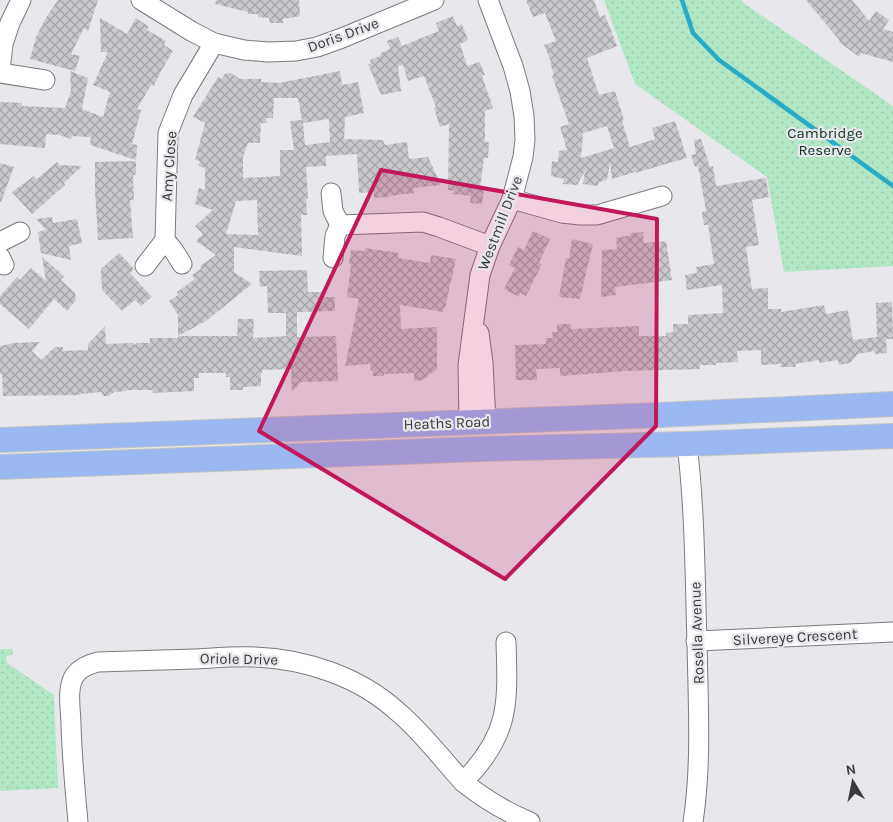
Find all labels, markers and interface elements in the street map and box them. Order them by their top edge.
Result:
street label: Doris Drive [305,14,381,56]
park label: Cambridge Reserve [787,124,863,159]
street label: Amy Close [158,130,180,202]
street label: Westmill Drive [474,173,526,273]
street label: Heaths Road [403,412,491,434]
street label: Rosella Avenue [686,581,708,685]
street label: Silvereye Crescent [732,625,858,649]
street label: Oriole Drive [200,649,278,669]
north arrow [828,757,878,807]
text: N [844,760,857,779]

